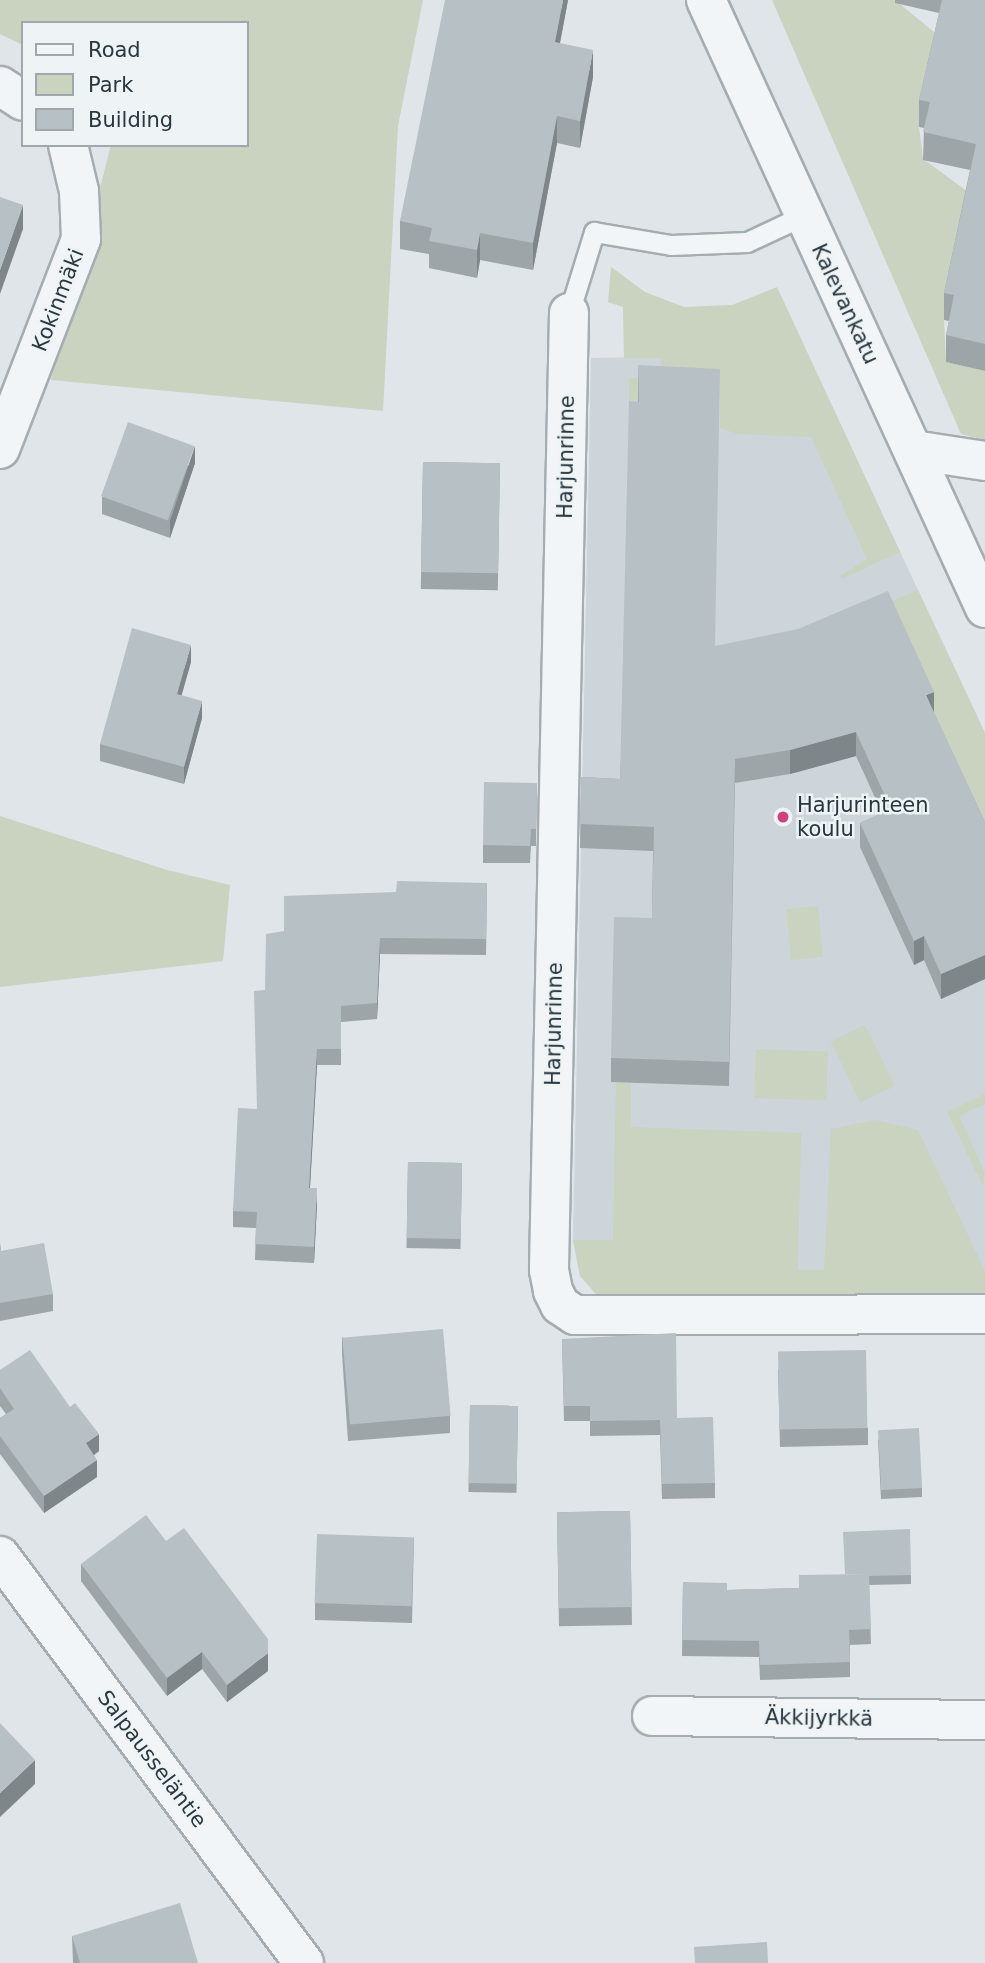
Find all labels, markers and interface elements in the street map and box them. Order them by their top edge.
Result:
legend [21,21,248,147]
text: Road [88,38,141,62]
text: Park [88,73,133,97]
text: Building [88,108,173,132]
street label: Kalevankatu [806,240,884,368]
street label: Kokinmäki [27,245,89,355]
street label: Harjunrinne [552,395,580,519]
place label: Harjurinteen koulu [797,792,929,842]
marker: Harjurinteen koulu [775,809,791,825]
street label: Harjunrinne [540,962,568,1086]
street label: Salpausseläntie [92,1685,212,1833]
street label: Äkkijyrkkä [765,1704,873,1732]

